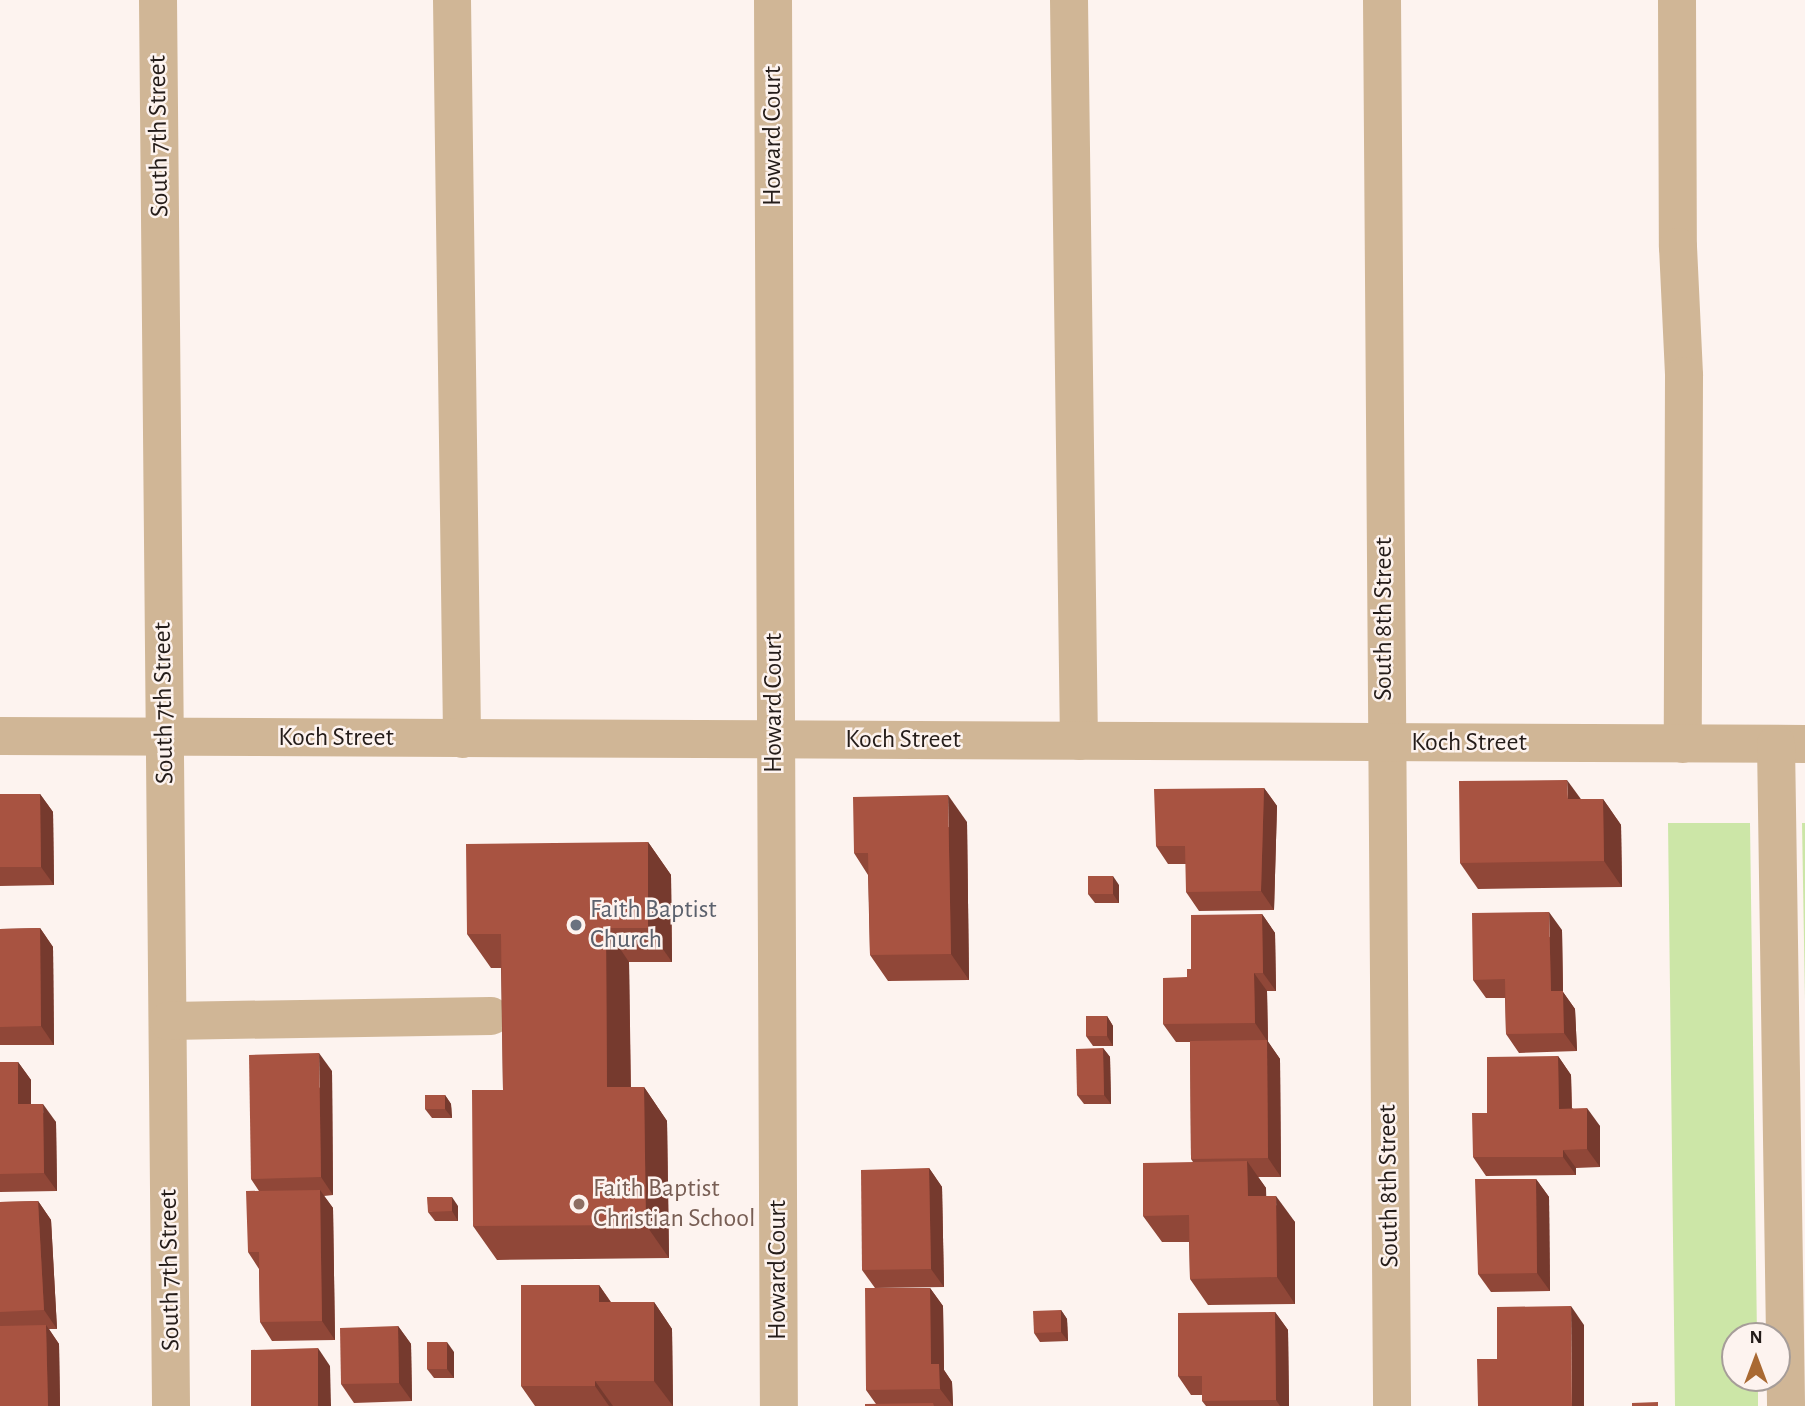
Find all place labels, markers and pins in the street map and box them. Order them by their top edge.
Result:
place label: Faith Baptist Church [590,894,717,956]
marker: Faith Baptist Church [568,917,584,933]
place label: Faith Baptist Christian School [593,1173,755,1234]
marker: Faith Baptist Christian School [571,1196,587,1212]

